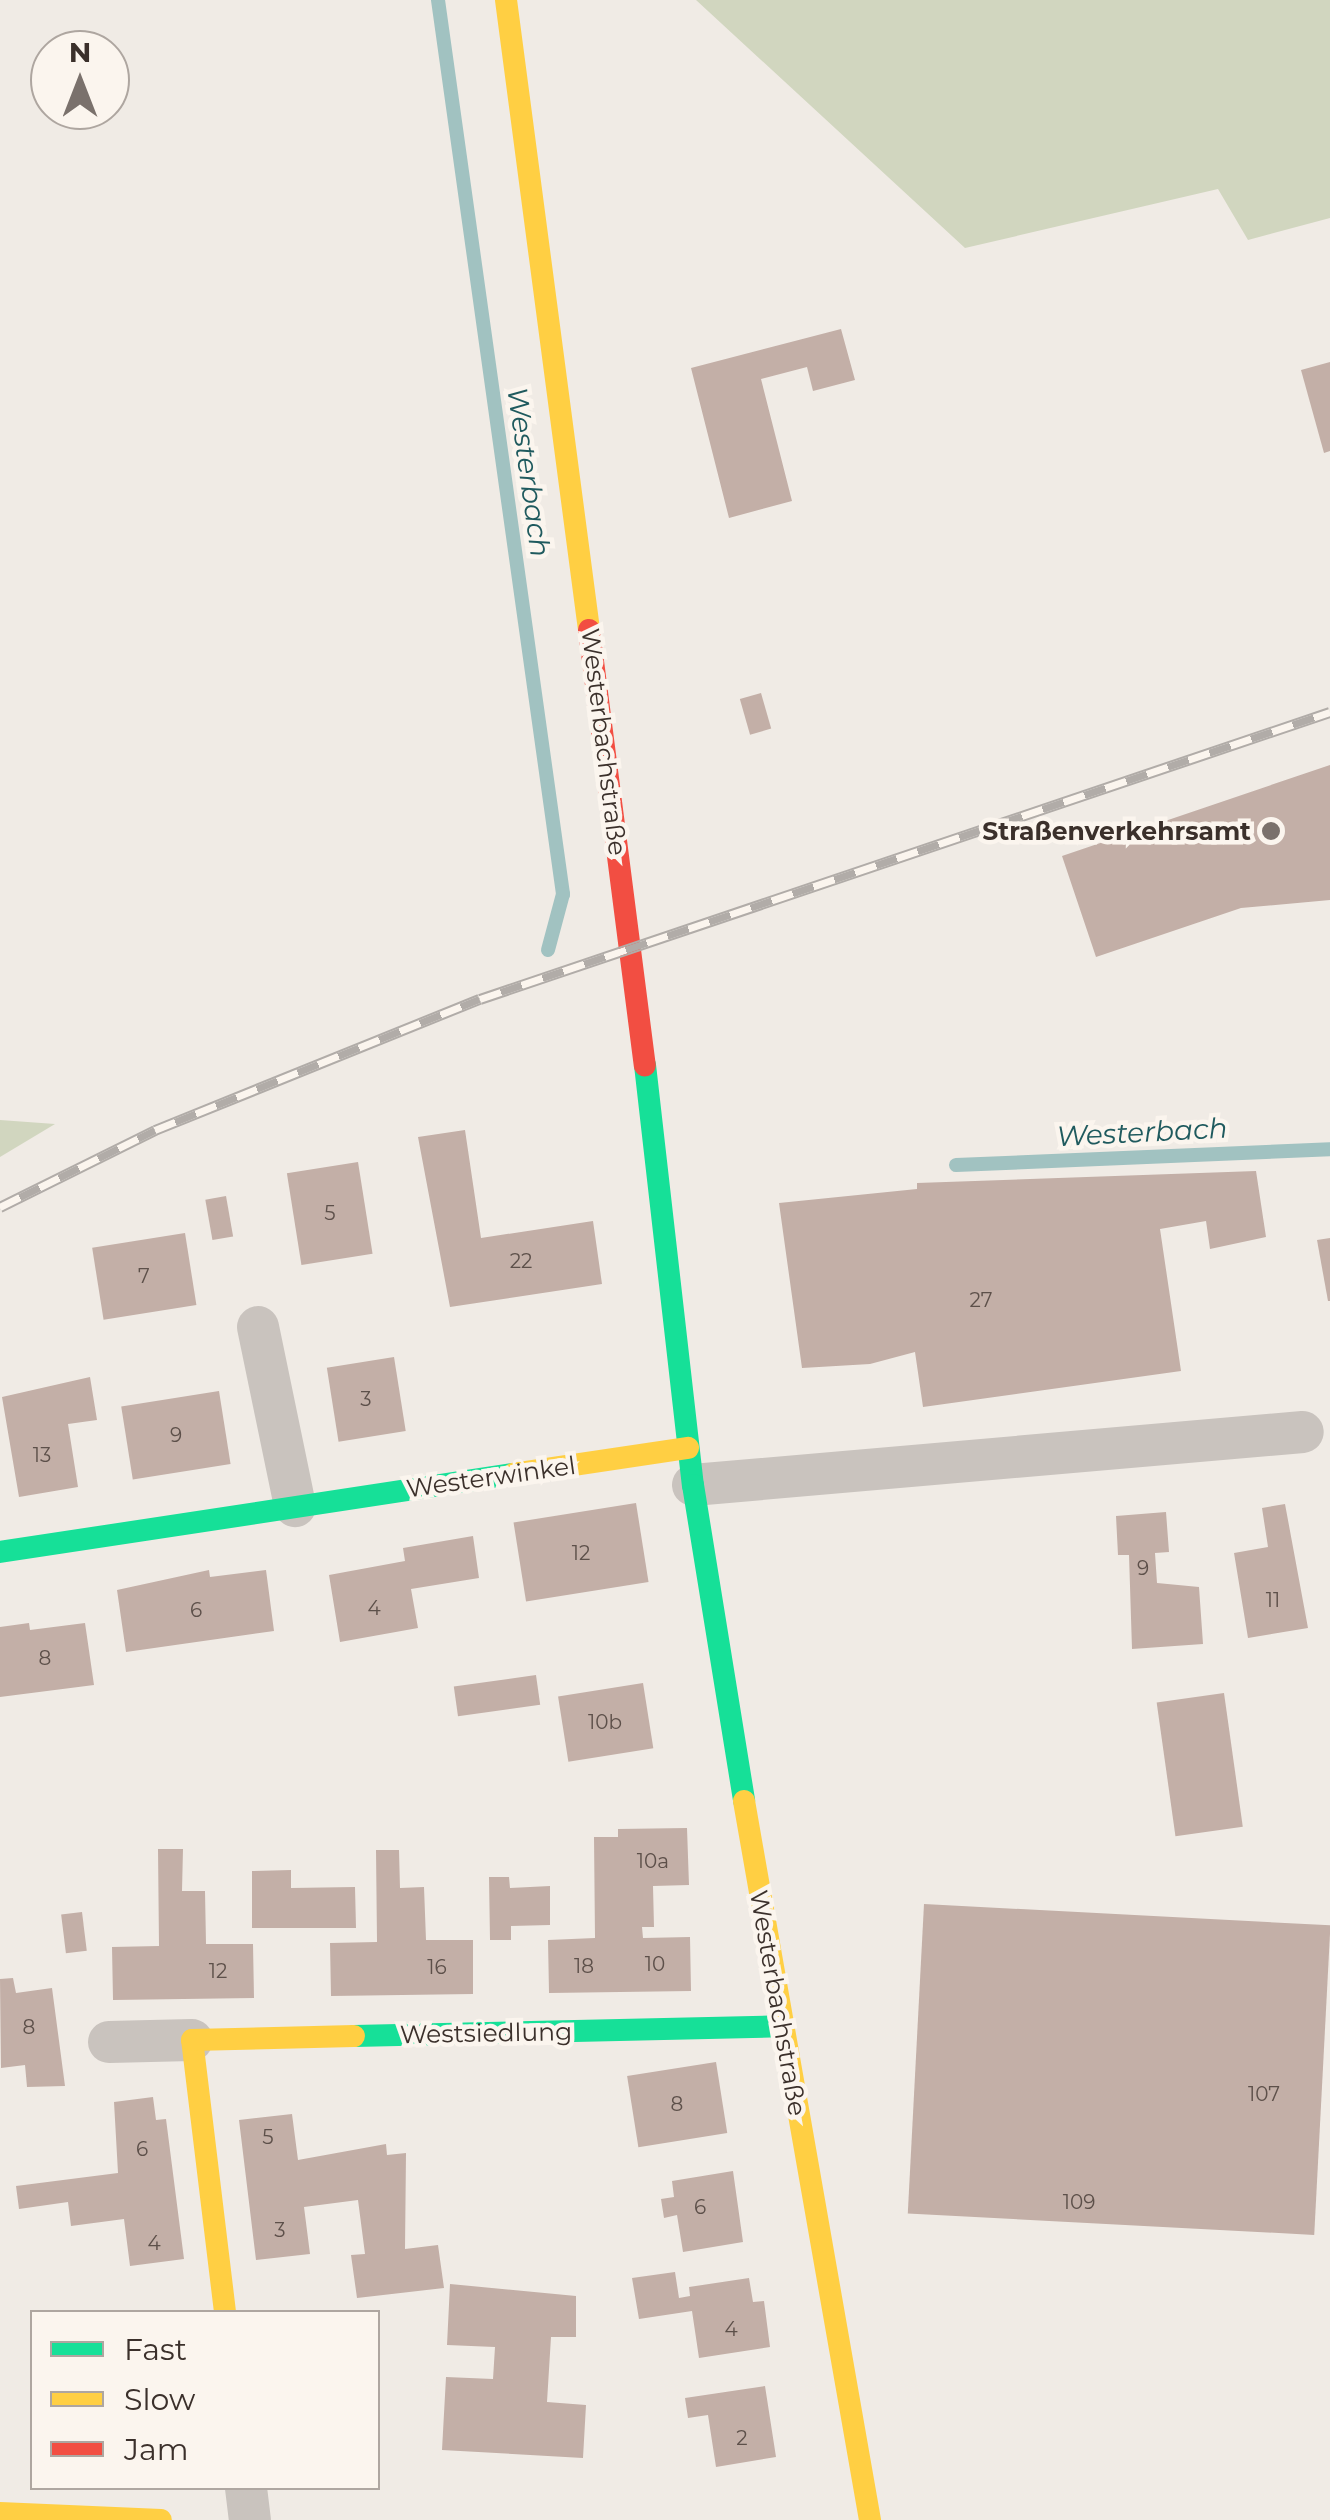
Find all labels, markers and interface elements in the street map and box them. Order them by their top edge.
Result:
north arrow [30,30,130,130]
text: N [69,35,91,69]
water label: Westerbach [500,385,558,559]
street label: Westerbachstraße [575,627,633,857]
place label: Straßenverkehrsamt [982,816,1251,846]
marker: Straßenverkehrsamt [1260,820,1282,842]
water label: Westerbach [1056,1111,1228,1153]
house number: 5 [324,1201,336,1225]
house number: 22 [510,1249,532,1273]
house number: 7 [138,1264,150,1288]
house number: 27 [969,1288,993,1312]
house number: 3 [360,1387,372,1411]
house number: 9 [170,1423,182,1447]
house number: 13 [33,1443,51,1467]
street label: Westerwinkel [404,1450,578,1504]
house number: 12 [572,1541,590,1565]
house number: 9 [1137,1556,1149,1580]
house number: 11 [1266,1588,1280,1612]
house number: 4 [367,1596,381,1620]
house number: 6 [190,1598,202,1622]
house number: 8 [39,1646,51,1670]
house number: 10b [588,1710,622,1734]
house number: 10a [637,1849,669,1873]
street label: Westerbachstraße [743,1888,813,2118]
house number: 10 [645,1952,665,1976]
house number: 18 [574,1954,594,1978]
house number: 16 [427,1955,447,1979]
house number: 12 [209,1959,227,1983]
house number: 8 [23,2015,35,2039]
street label: Westsiedlung [400,2016,572,2050]
house number: 107 [1248,2082,1280,2106]
house number: 8 [671,2092,683,2116]
house number: 5 [262,2125,274,2149]
house number: 6 [136,2137,148,2161]
house number: 109 [1063,2190,1095,2214]
house number: 6 [694,2195,706,2219]
house number: 3 [274,2218,286,2242]
house number: 4 [147,2231,161,2255]
legend [30,2310,380,2490]
house number: 4 [724,2317,738,2341]
text: Fast [124,2331,187,2368]
text: Slow [124,2381,195,2418]
house number: 2 [736,2426,748,2450]
text: Jam [124,2431,189,2468]

